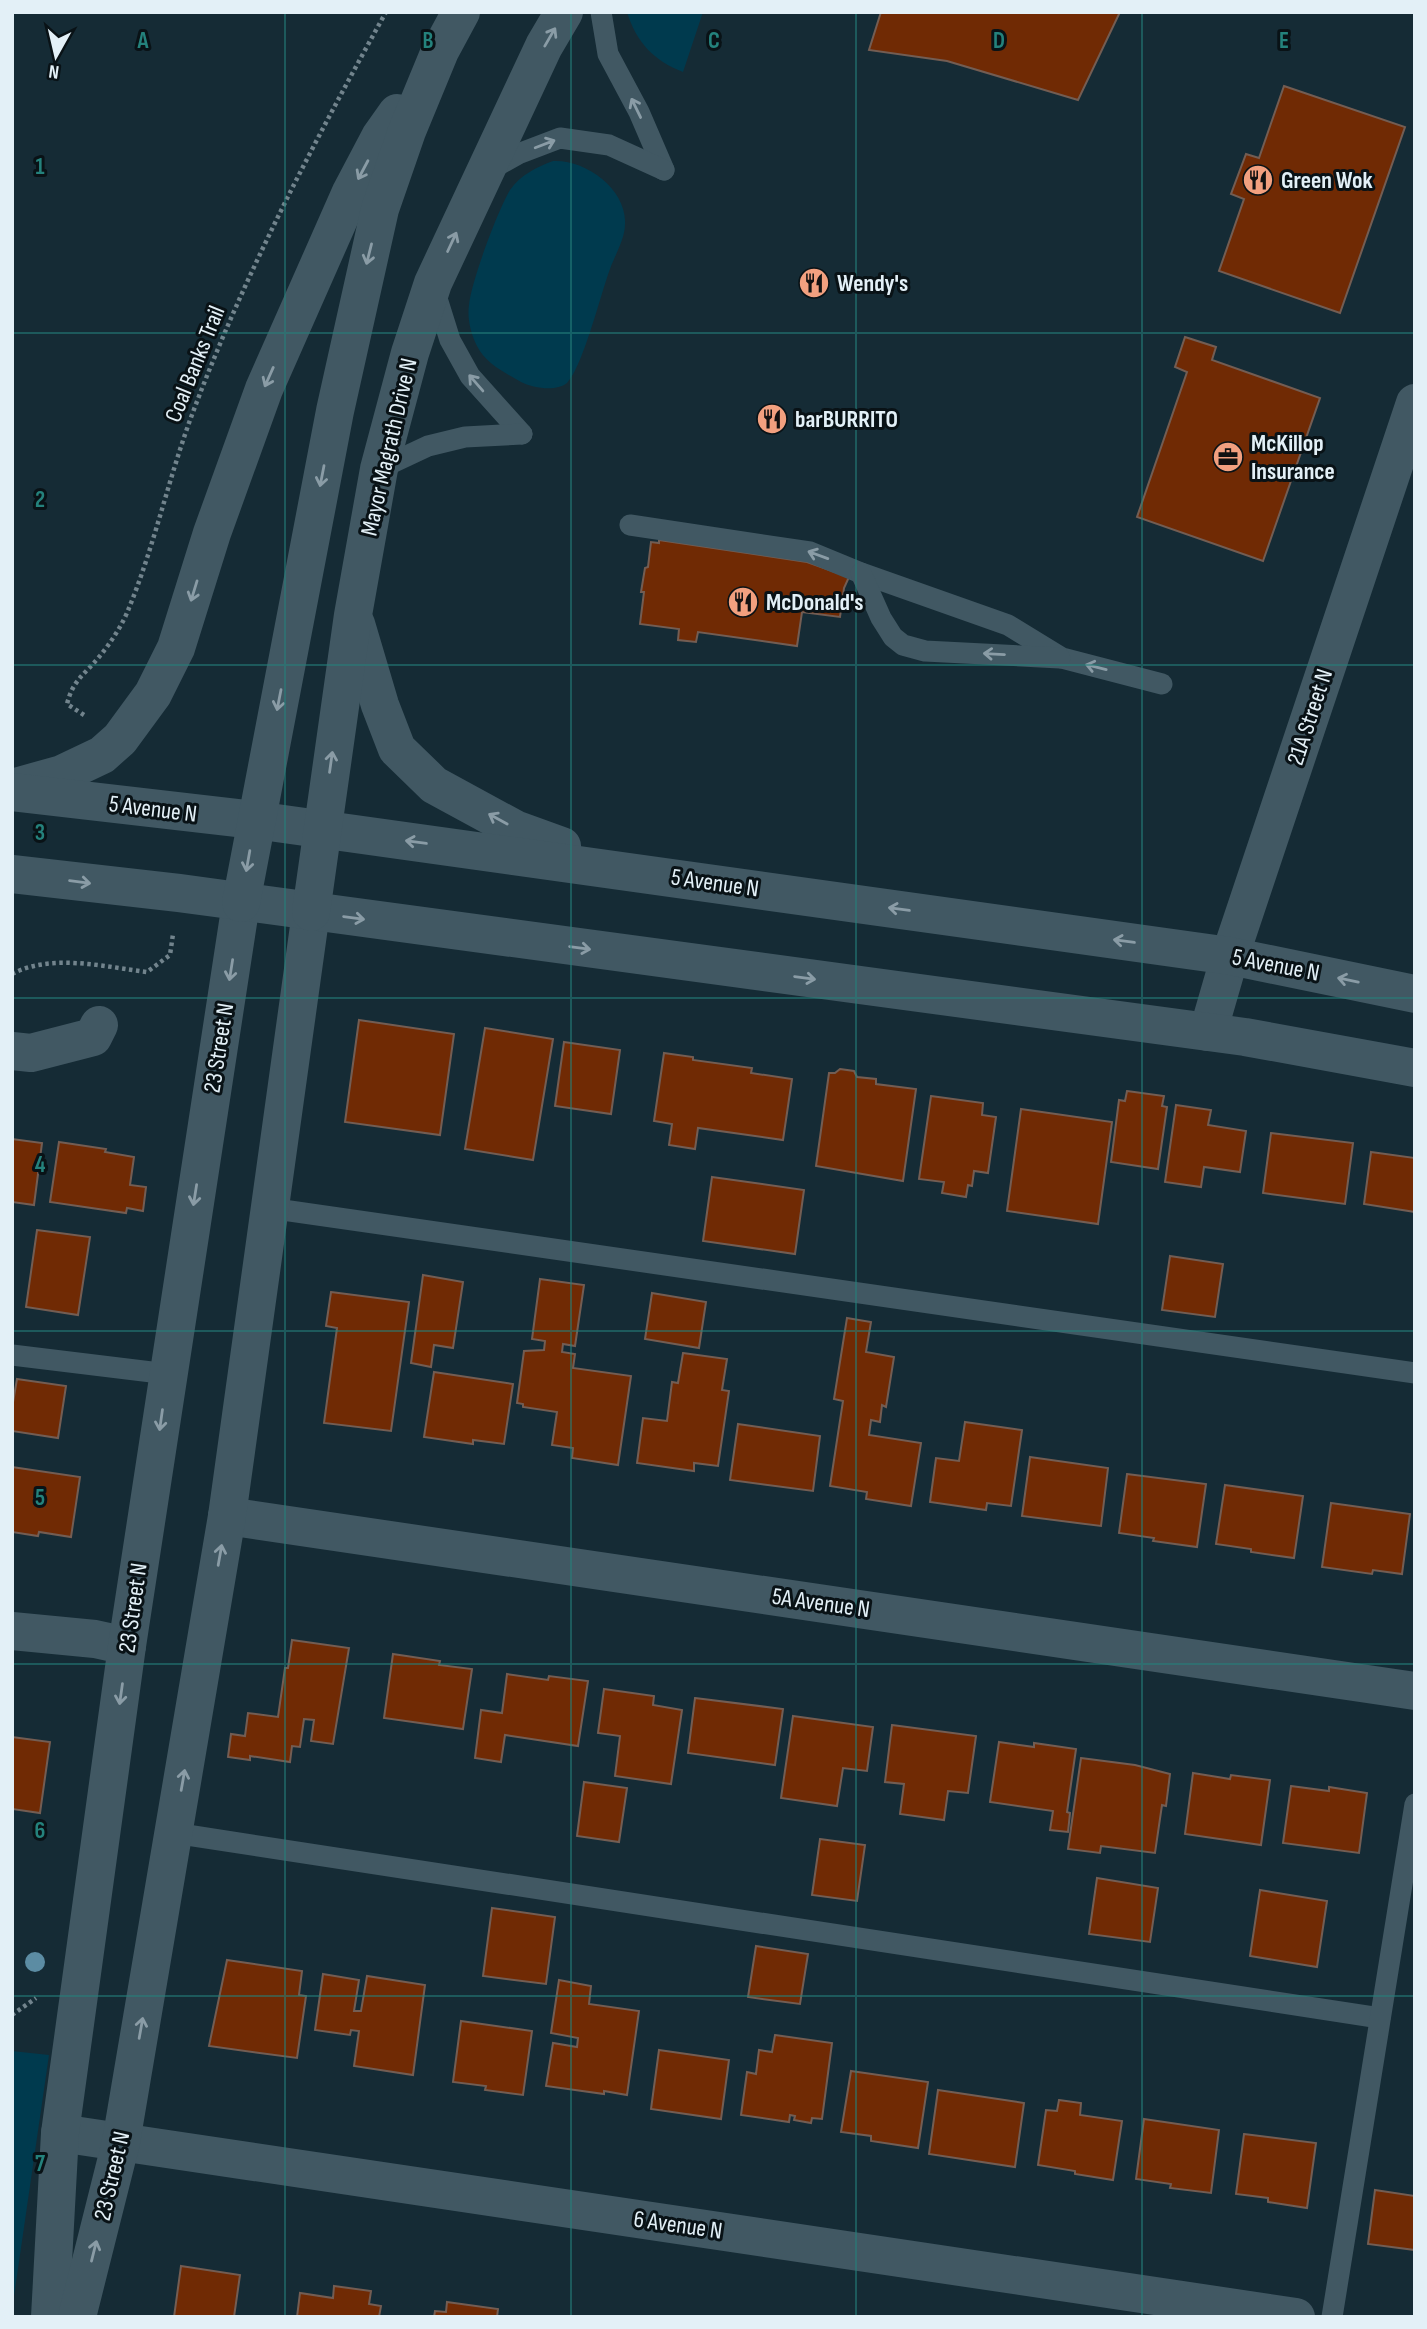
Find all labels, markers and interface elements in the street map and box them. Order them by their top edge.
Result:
north arrow [21,21,91,91]
text: A [137,27,150,55]
text: B [423,27,434,55]
one-way arrow [543,27,557,47]
text: C [708,27,720,55]
text: D [993,27,1005,55]
text: E [1279,27,1289,55]
text: N [47,59,60,83]
one-way arrow [629,98,643,119]
one-way arrow [533,137,555,150]
text: 1 [35,153,45,181]
one-way arrow [356,159,369,180]
restaurant icon: Green Wok [1241,163,1275,197]
place label: Green Wok [1281,166,1373,195]
one-way arrow [446,232,460,253]
one-way arrow [362,242,375,265]
restaurant icon: Wendy's [797,266,831,300]
place label: Wendy's [837,269,908,298]
street label: Coal Banks Trail [159,302,231,426]
street label: Mayor Magrath Drive N [354,355,424,539]
one-way arrow [262,366,275,387]
one-way arrow [468,374,484,392]
restaurant icon: barBURRITO [755,402,789,436]
place label: barBURRITO [795,405,898,434]
place label: McKillop Insurance [1251,429,1335,486]
office icon: McKillop Insurance [1211,440,1245,474]
one-way arrow [315,464,328,487]
text: 2 [35,486,45,514]
one-way arrow [808,548,830,561]
one-way arrow [186,580,199,602]
restaurant icon: McDonald's [726,585,760,619]
place label: McDonald's [766,588,864,617]
one-way arrow [982,648,1005,661]
one-way arrow [1085,660,1108,673]
street label: 21A Street N [1281,665,1339,769]
one-way arrow [271,688,285,711]
one-way arrow [325,751,338,774]
street label: 5 Avenue N [107,789,199,829]
one-way arrow [488,812,508,826]
text: 3 [35,819,45,847]
one-way arrow [405,835,428,848]
one-way arrow [241,850,254,872]
street label: 5 Avenue N [669,863,761,903]
one-way arrow [68,876,91,889]
one-way arrow [888,902,911,915]
one-way arrow [342,911,365,924]
one-way arrow [1113,934,1136,947]
one-way arrow [568,942,591,955]
street label: 5 Avenue N [1230,942,1322,988]
one-way arrow [224,958,237,981]
one-way arrow [793,972,816,985]
one-way arrow [1337,972,1360,986]
street label: 23 Street N [198,1001,240,1095]
text: 4 [35,1151,46,1179]
one-way arrow [189,1183,202,1206]
one-way arrow [154,1408,167,1431]
text: 5 [35,1484,45,1512]
one-way arrow [214,1544,227,1567]
street label: 23 Street N [112,1561,154,1655]
street label: 5A Avenue N [770,1582,872,1624]
one-way arrow [114,1682,127,1704]
one-way arrow [177,1769,190,1792]
text: 6 [35,1817,45,1845]
one-way arrow [134,2017,148,2040]
street label: 23 Street N [88,2129,136,2223]
text: 7 [35,2150,45,2178]
street label: 6 Avenue N [632,2204,724,2246]
one-way arrow [88,2240,101,2262]

